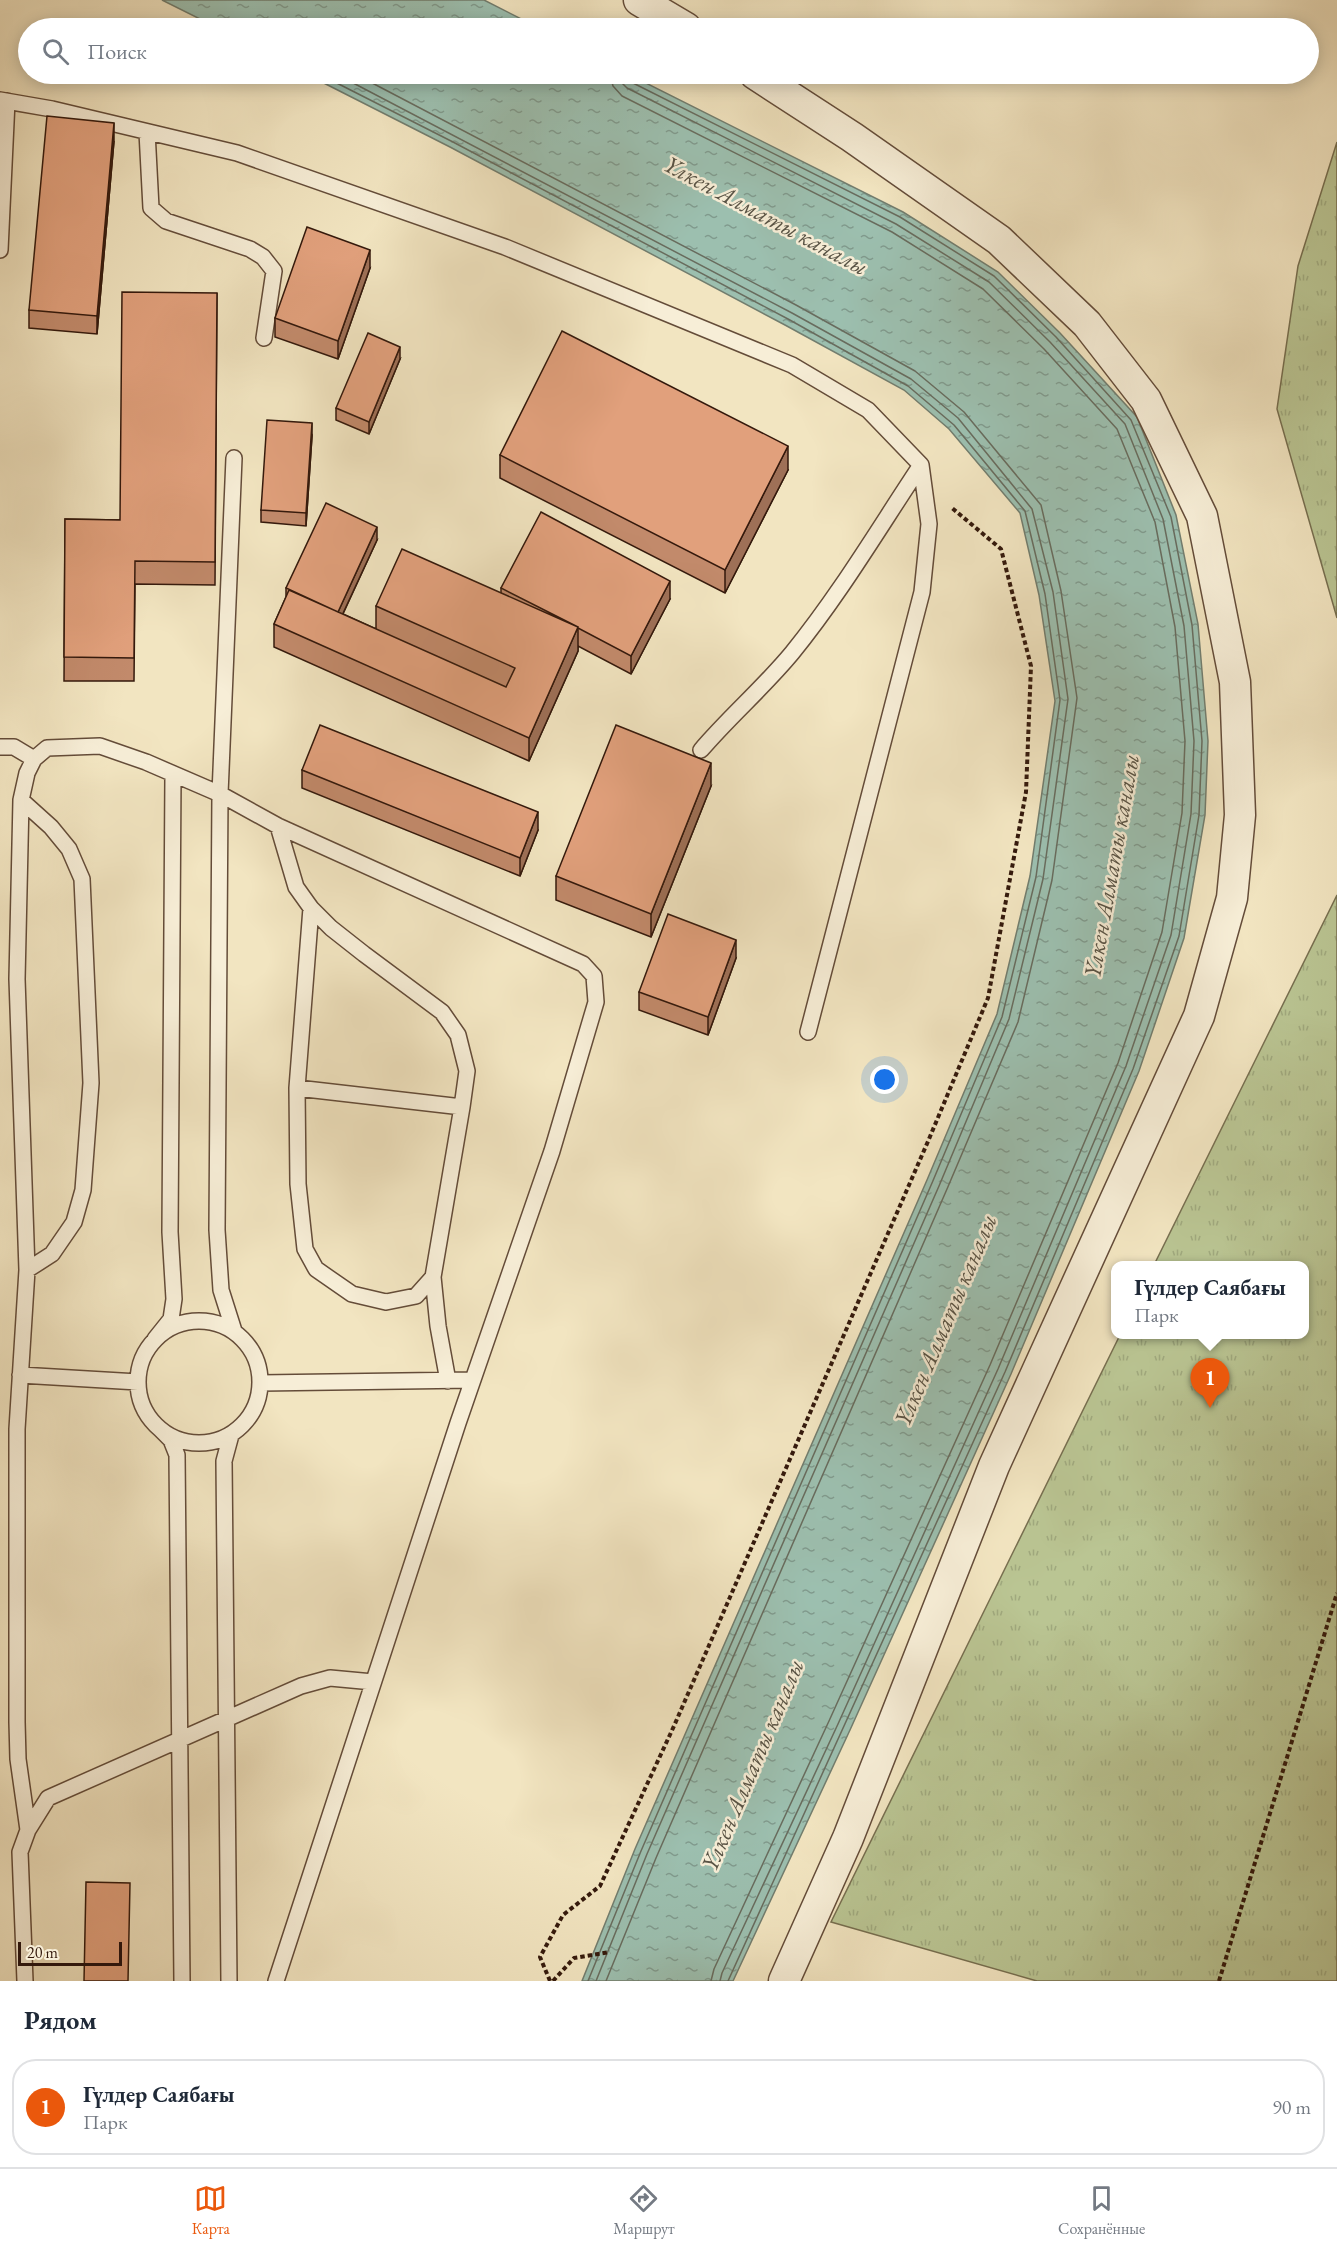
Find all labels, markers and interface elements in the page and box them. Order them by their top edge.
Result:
search box [18,18,1319,84]
icon: search [39,35,72,68]
text: Поиск [87,37,147,66]
water label: Үлкен Алматы каналы [659,148,873,282]
water label: Үлкен Алматы каналы [1076,752,1146,980]
your location [870,1065,899,1094]
water label: Үлкен Алматы каналы [886,1210,1004,1430]
popup [1111,1261,1309,1339]
text: Гүлдер Саябағы [1134,1273,1286,1302]
text: Парк [1134,1302,1179,1328]
pin: 1 [1190,1358,1230,1408]
water label: Үлкен Алматы каналы [693,1655,811,1875]
scale bar [18,1939,122,1966]
text: 20 m [27,1942,58,1963]
text: Рядом [24,2003,97,2037]
text: Гүлдер Саябағы [83,2080,235,2109]
text: 1 [40,2094,51,2120]
text: 90 m [1272,2094,1311,2120]
text: Парк [83,2109,127,2135]
tab: Карта [192,2182,230,2239]
tab: Маршрут [613,2182,675,2239]
tab: Сохранённые [1058,2182,1145,2239]

